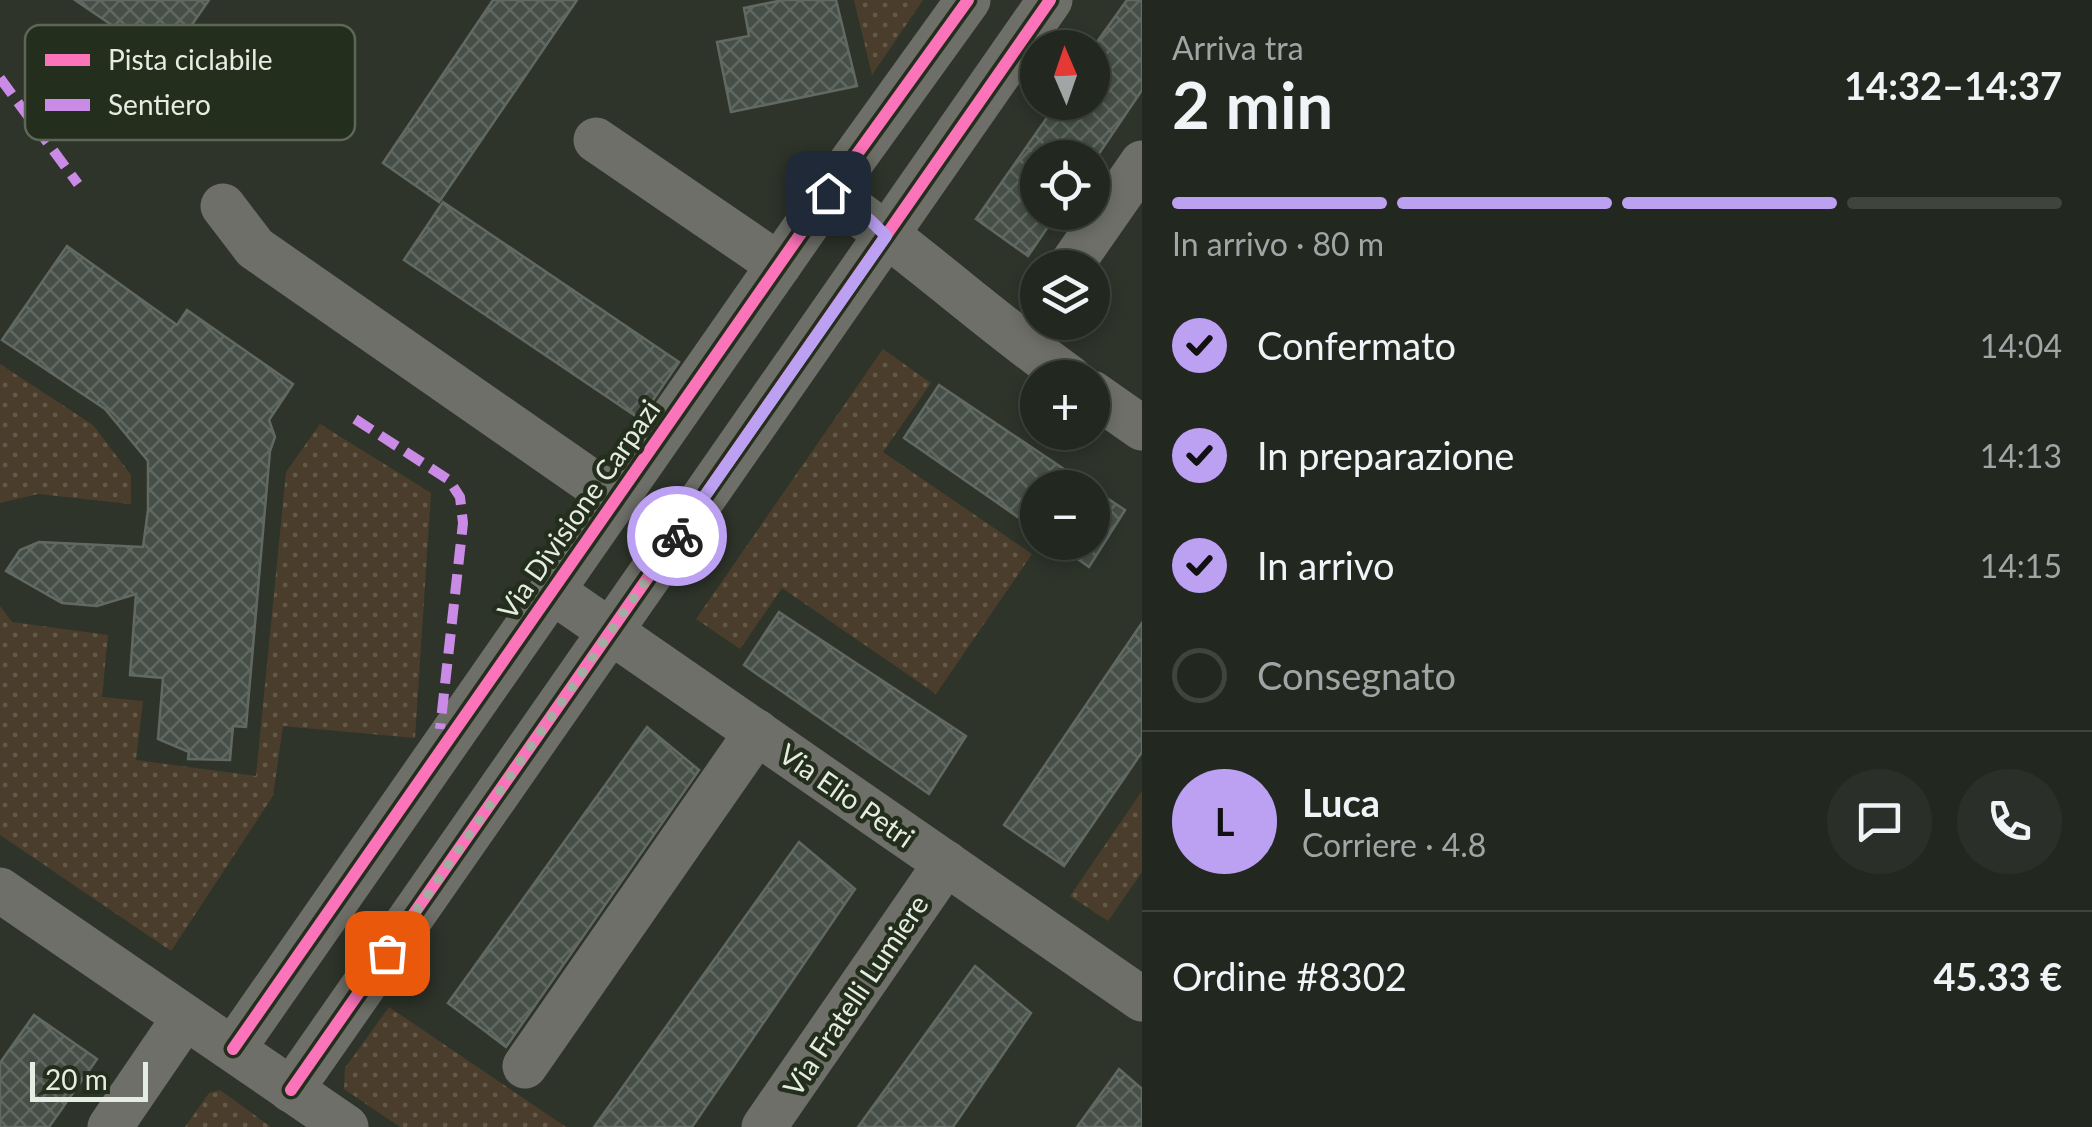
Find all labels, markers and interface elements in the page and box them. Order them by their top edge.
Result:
legend [25,25,355,140]
text: Arriva tra [1172,28,1304,67]
north arrow [1020,30,1110,120]
map controls [1020,30,1110,560]
text: Pista ciclabile [108,42,272,76]
text: 14:32–14:37 [1844,62,2062,108]
text: 2 min [1172,65,1333,143]
text: Sentiero [108,87,211,121]
button: locate [1020,140,1110,230]
pin [786,151,871,236]
icon: home [801,166,856,221]
text: In arrivo · 80 m [1172,224,1384,263]
button: layers [1020,250,1110,340]
icon: check [1172,318,1227,373]
text: Confermato [1257,322,1456,368]
text: 14:04 [1980,326,2062,365]
button: + [1020,360,1110,450]
street label: Via Divisione Carpazi [490,393,666,625]
icon: check [1172,428,1227,483]
text: In preparazione [1257,432,1514,478]
text: 14:13 [1980,436,2062,475]
button: − [1020,470,1110,560]
courier [627,486,727,586]
icon: bike [650,509,705,564]
icon: check [1172,538,1227,593]
text: In arrivo [1257,542,1395,588]
text: 14:15 [1980,546,2062,585]
text: Consegnato [1257,652,1456,698]
street label: Via Elio Petri [773,736,921,854]
button: chat [1827,769,1932,874]
button: phone [1957,769,2062,874]
text: Luca [1302,779,1380,825]
text: L [1215,798,1234,844]
text: Corriere · 4.8 [1302,825,1486,864]
street label: Via Fratelli Lumiere [775,888,935,1102]
pin [345,911,430,996]
icon: bag [360,926,415,981]
text: Ordine #8302 [1172,953,1407,999]
text: 45.33 € [1934,953,2062,999]
scale bar [30,1057,148,1102]
text: 20 m [45,1062,108,1096]

